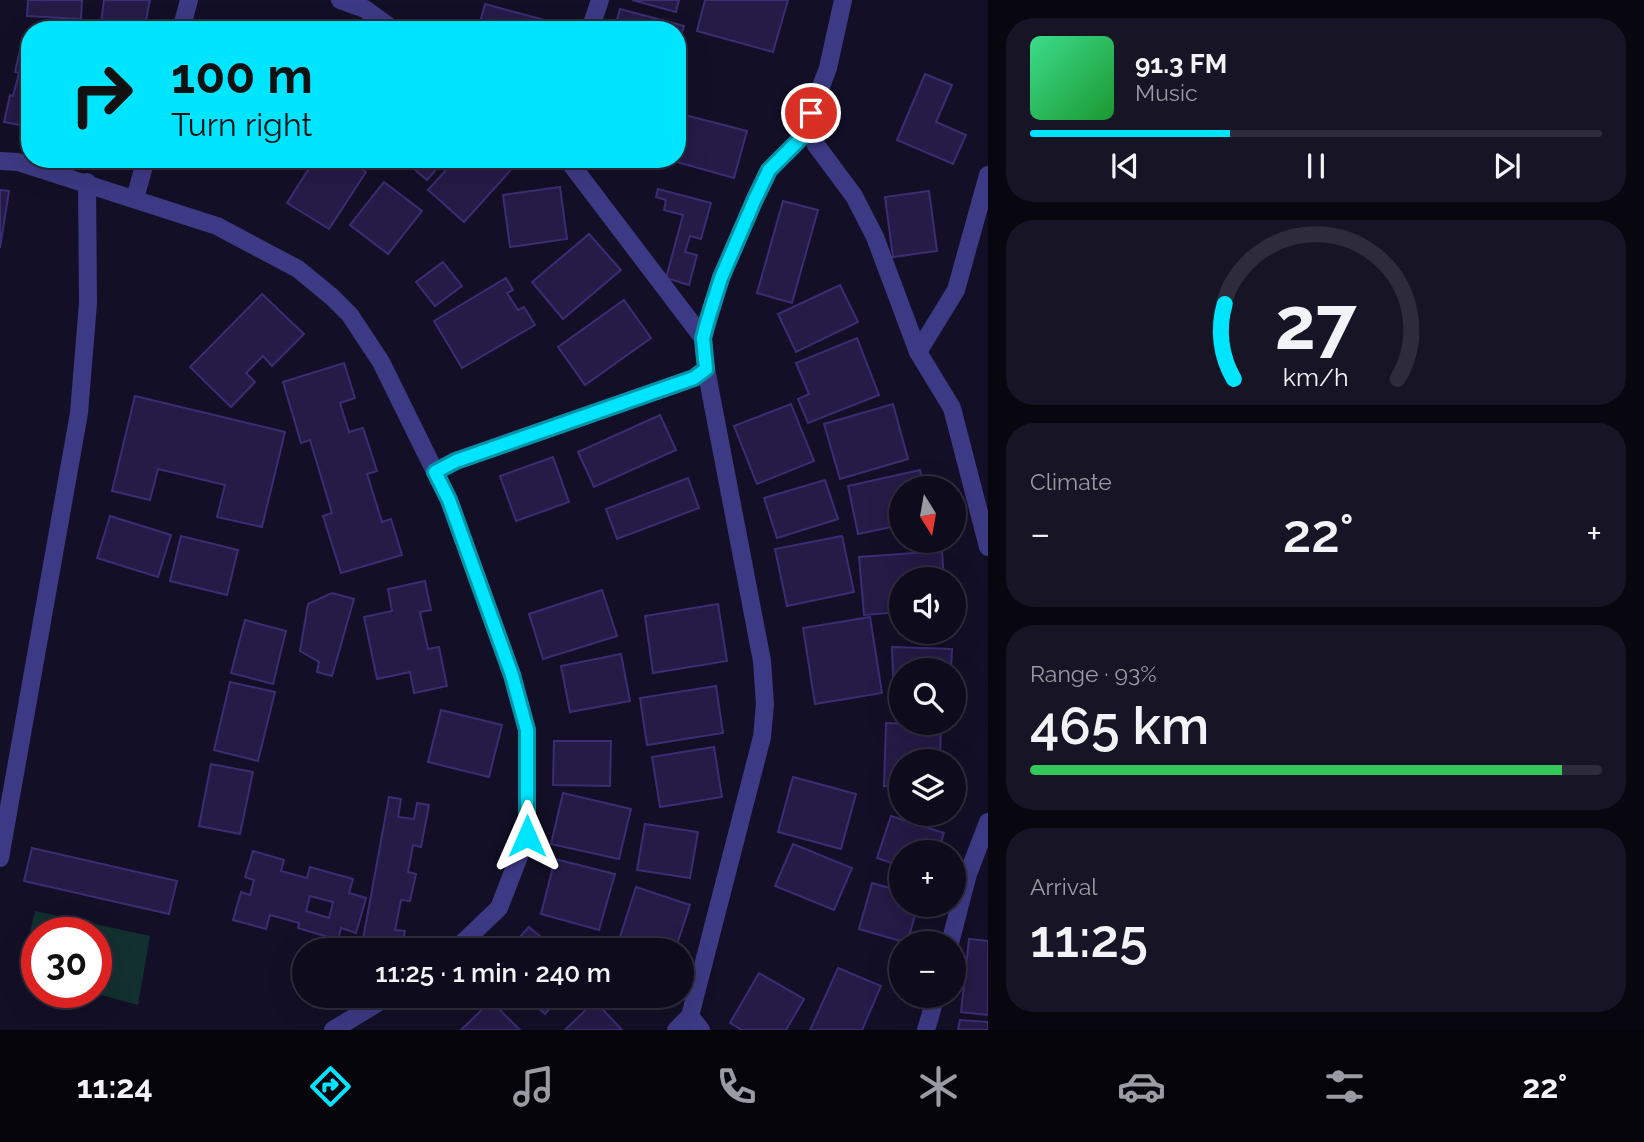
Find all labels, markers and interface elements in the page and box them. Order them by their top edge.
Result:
text: 100 m [171,47,313,104]
icon: right [56,49,147,140]
text: 91.3 FM [1135,49,1227,79]
text: Music [1135,79,1198,106]
pin [781,83,841,143]
icon: arrive [792,94,830,132]
text: Turn right [171,106,312,143]
icon: previous [1106,147,1144,185]
icon: pause [1297,147,1335,185]
icon: next [1488,147,1526,185]
text: 27 [1275,281,1357,366]
text: km/h [1283,361,1349,391]
text: Climate [1030,468,1112,495]
north arrow [889,476,966,553]
map controls [889,476,966,1008]
text: 22° [1283,503,1354,564]
text: − [1030,511,1050,556]
text: + [1586,511,1602,556]
button: sound [889,567,966,644]
button: search [889,658,966,735]
text: Range · 93% [1030,660,1157,687]
text: 465 km [1030,695,1209,756]
button: layers [889,749,966,826]
position arrow [490,799,564,873]
button: + [889,840,966,917]
text: Arrival [1030,873,1097,900]
text: 11:25 [1030,908,1148,969]
speed limit sign: 30 [21,917,112,1008]
button: − [889,931,966,1008]
text: 11:25 · 1 min · 240 m [375,958,611,988]
icon: directions [306,1062,355,1111]
icon: music [509,1062,558,1111]
icon: phone [712,1062,761,1111]
icon: climate [914,1062,963,1111]
icon: car [1117,1062,1166,1111]
icon: filters [1320,1062,1369,1111]
text: 11:24 [77,1068,153,1105]
text: 22° [1522,1068,1567,1105]

